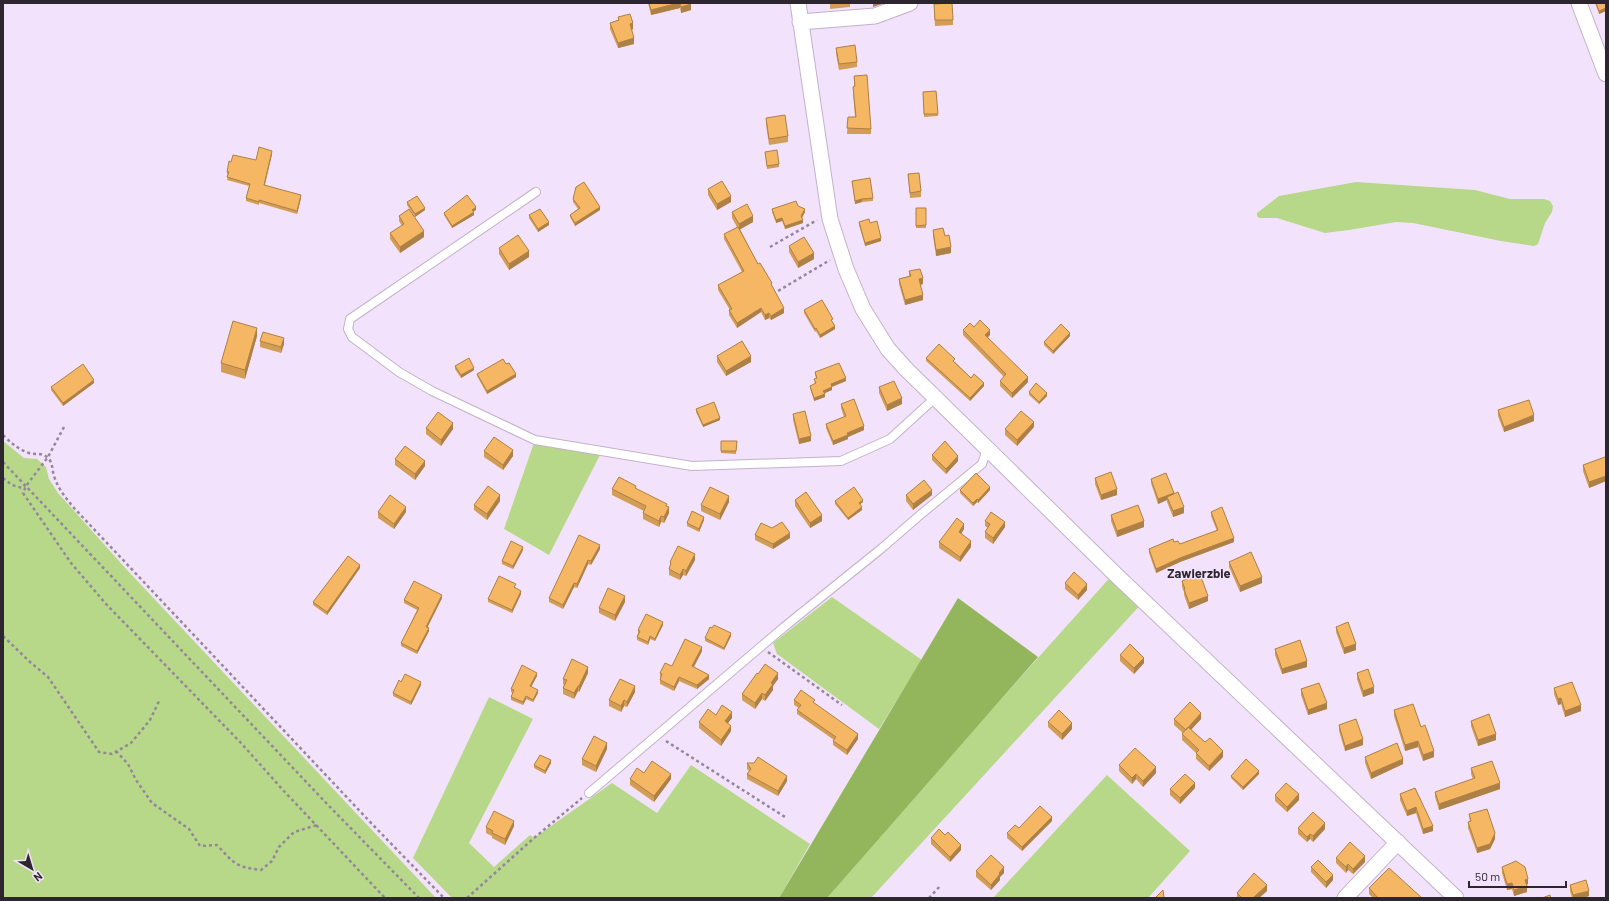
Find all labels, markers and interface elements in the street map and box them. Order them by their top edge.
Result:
district label: Zawierzbie [1167,565,1231,581]
north arrow [12,849,52,889]
scale bar [1469,863,1566,889]
text: 50 m [1475,869,1500,883]
text: N [32,870,45,885]

